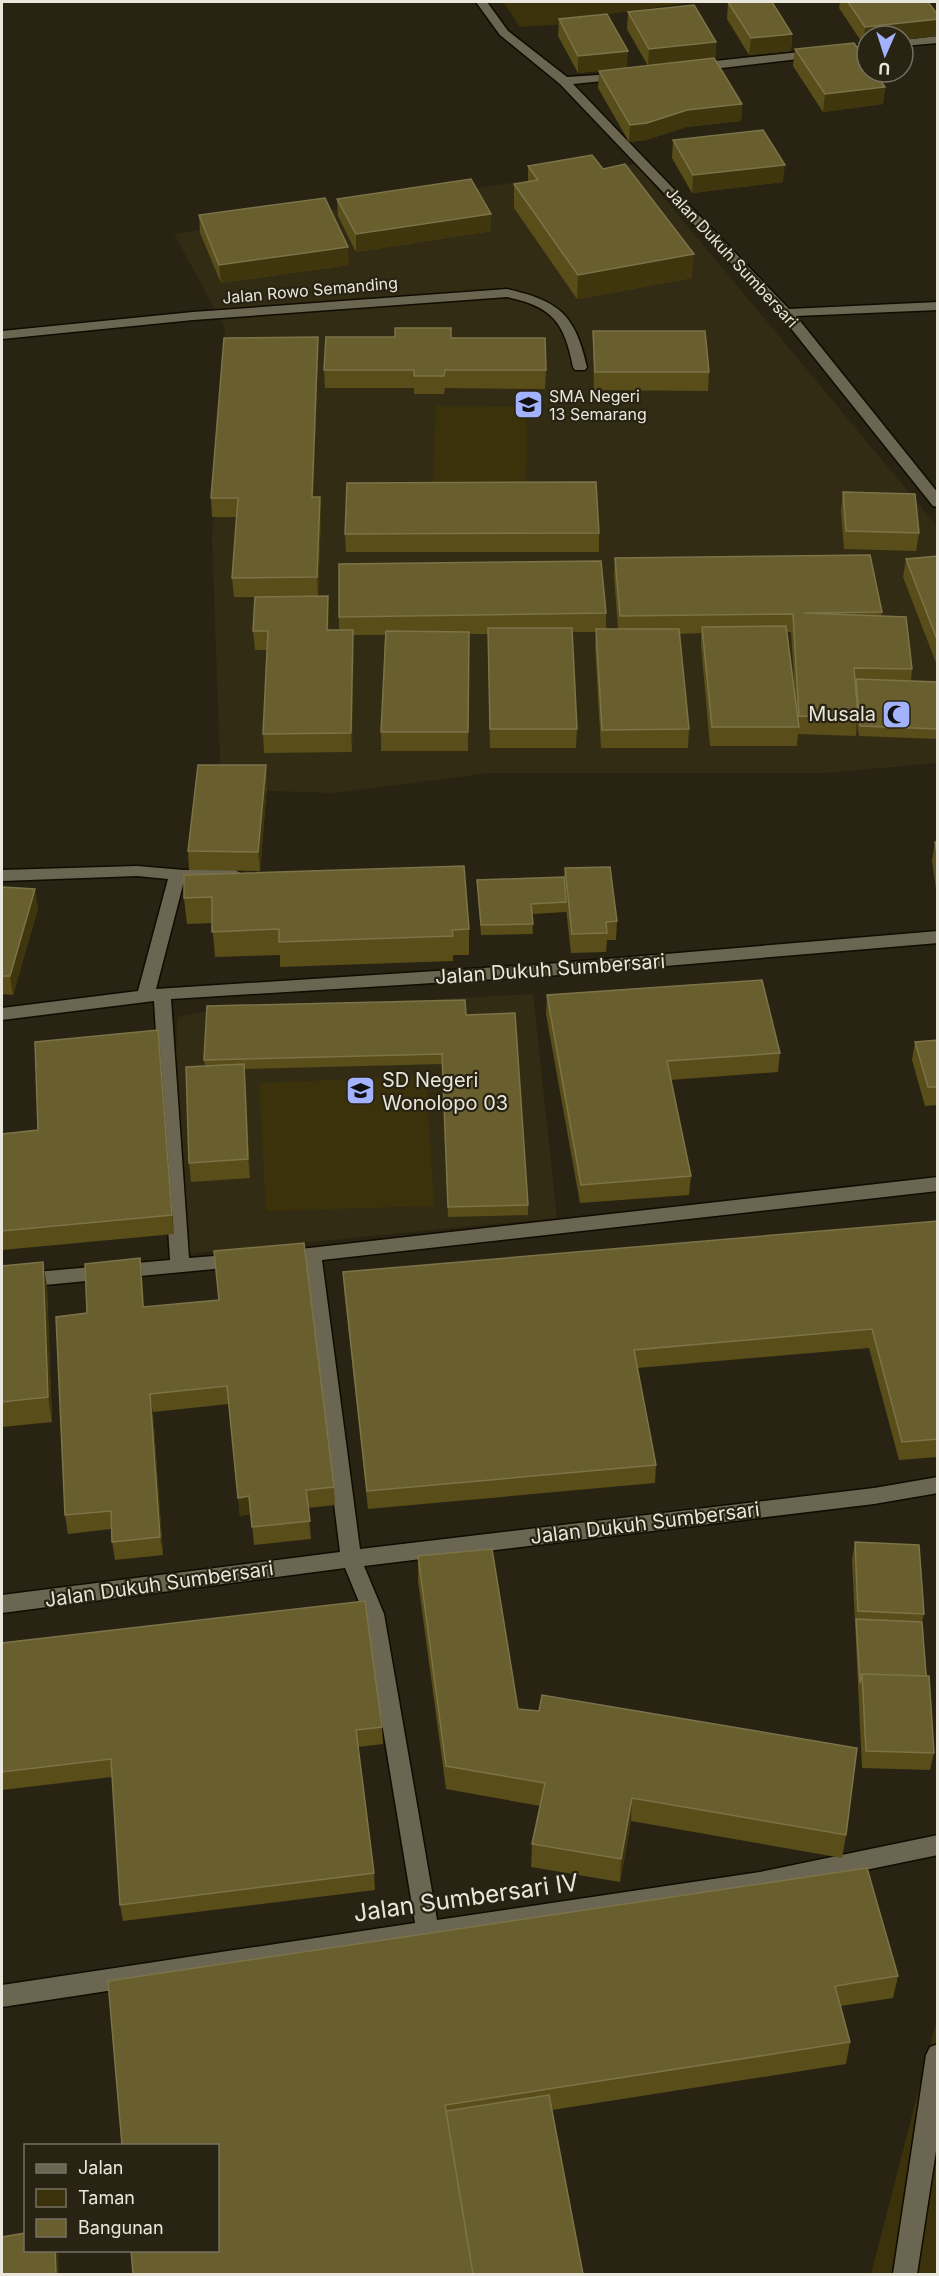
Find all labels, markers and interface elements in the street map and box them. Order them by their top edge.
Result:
north arrow [855,24,915,84]
text: U [878,59,891,79]
street label: Jalan Dukuh Sumbersari [662,183,802,331]
street label: Jalan Rowo Semanding [221,272,399,308]
place label: SMA Negeri 13 Semarang [549,386,647,424]
school or university icon: SMA Negeri 13 Semarang [512,389,544,421]
mosque icon: Musala [881,698,913,730]
place label: Musala [808,702,876,726]
street label: Jalan Dukuh Sumbersari [434,949,666,989]
place label: SD Negeri Wonolopo 03 [382,1068,508,1115]
school or university icon: SD Negeri Wonolopo 03 [345,1075,377,1107]
street label: Jalan Dukuh Sumbersari [529,1497,761,1549]
street label: Jalan Dukuh Sumbersari [43,1556,275,1612]
street label: Jalan Sumbersari IV [352,1867,580,1928]
legend [24,2144,219,2252]
text: Jalan [78,2157,123,2178]
text: Taman [78,2187,135,2208]
text: Bangunan [78,2217,164,2238]

